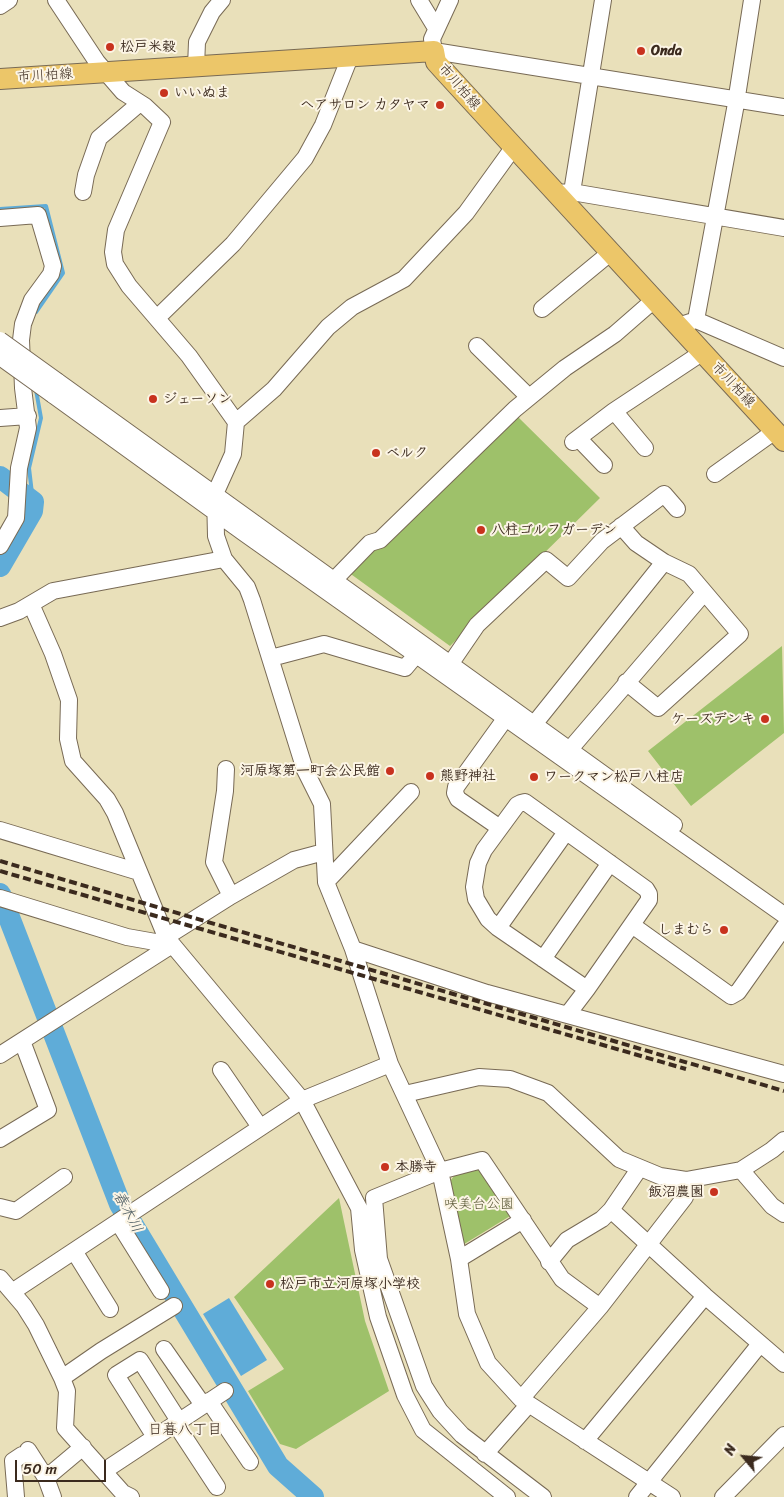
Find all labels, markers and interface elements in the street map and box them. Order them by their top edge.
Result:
place label: 松戸米穀 [120,39,176,55]
marker: 松戸米穀 [104,41,116,53]
place label: Onda [651,43,682,59]
marker: Onda [635,45,647,57]
street label: 市川柏線 [434,60,484,114]
street label: 市川柏線 [16,66,74,86]
place label: いいぬま [174,85,230,101]
marker: いいぬま [158,87,170,99]
place label: ヘアサロン カタヤマ [300,97,430,113]
marker: ヘアサロン カタヤマ [434,99,446,111]
street label: 市川柏線 [708,359,758,411]
place label: ジェーソン [163,391,232,407]
marker: ジェーソン [147,393,159,405]
place label: ベルク [386,445,428,461]
marker: ベルク [370,447,382,459]
place label: 八柱ゴルフガーデン [491,522,617,538]
marker: 八柱ゴルフガーデン [475,524,487,536]
place label: ケーズデンキ [671,711,755,727]
marker: ケーズデンキ [759,713,771,725]
place label: 河原塚第一町会公民館 [240,763,380,779]
marker: 河原塚第一町会公民館 [384,765,396,777]
place label: 熊野神社 [440,768,496,784]
place label: ワークマン松戸八柱店 [544,769,684,785]
marker: 熊野神社 [424,770,436,782]
marker: ワークマン松戸八柱店 [528,771,540,783]
place label: しまむら [658,922,714,938]
marker: しまむら [718,924,730,936]
place label: 本勝寺 [395,1159,437,1175]
marker: 本勝寺 [379,1161,391,1173]
place label: 飯沼農園 [648,1184,704,1200]
marker: 飯沼農園 [708,1186,720,1198]
water label: 春木川 [108,1188,146,1236]
park label: 咲美台公園 [444,1196,514,1212]
place label: 松戸市立河原塚小学校 [280,1276,420,1292]
marker: 松戸市立河原塚小学校 [264,1278,276,1290]
district label: 日暮八丁目 [148,1421,222,1439]
north arrow [719,1432,769,1482]
text: N [717,1440,744,1460]
scale bar [18,1450,109,1482]
text: 50 m [23,1456,57,1482]

